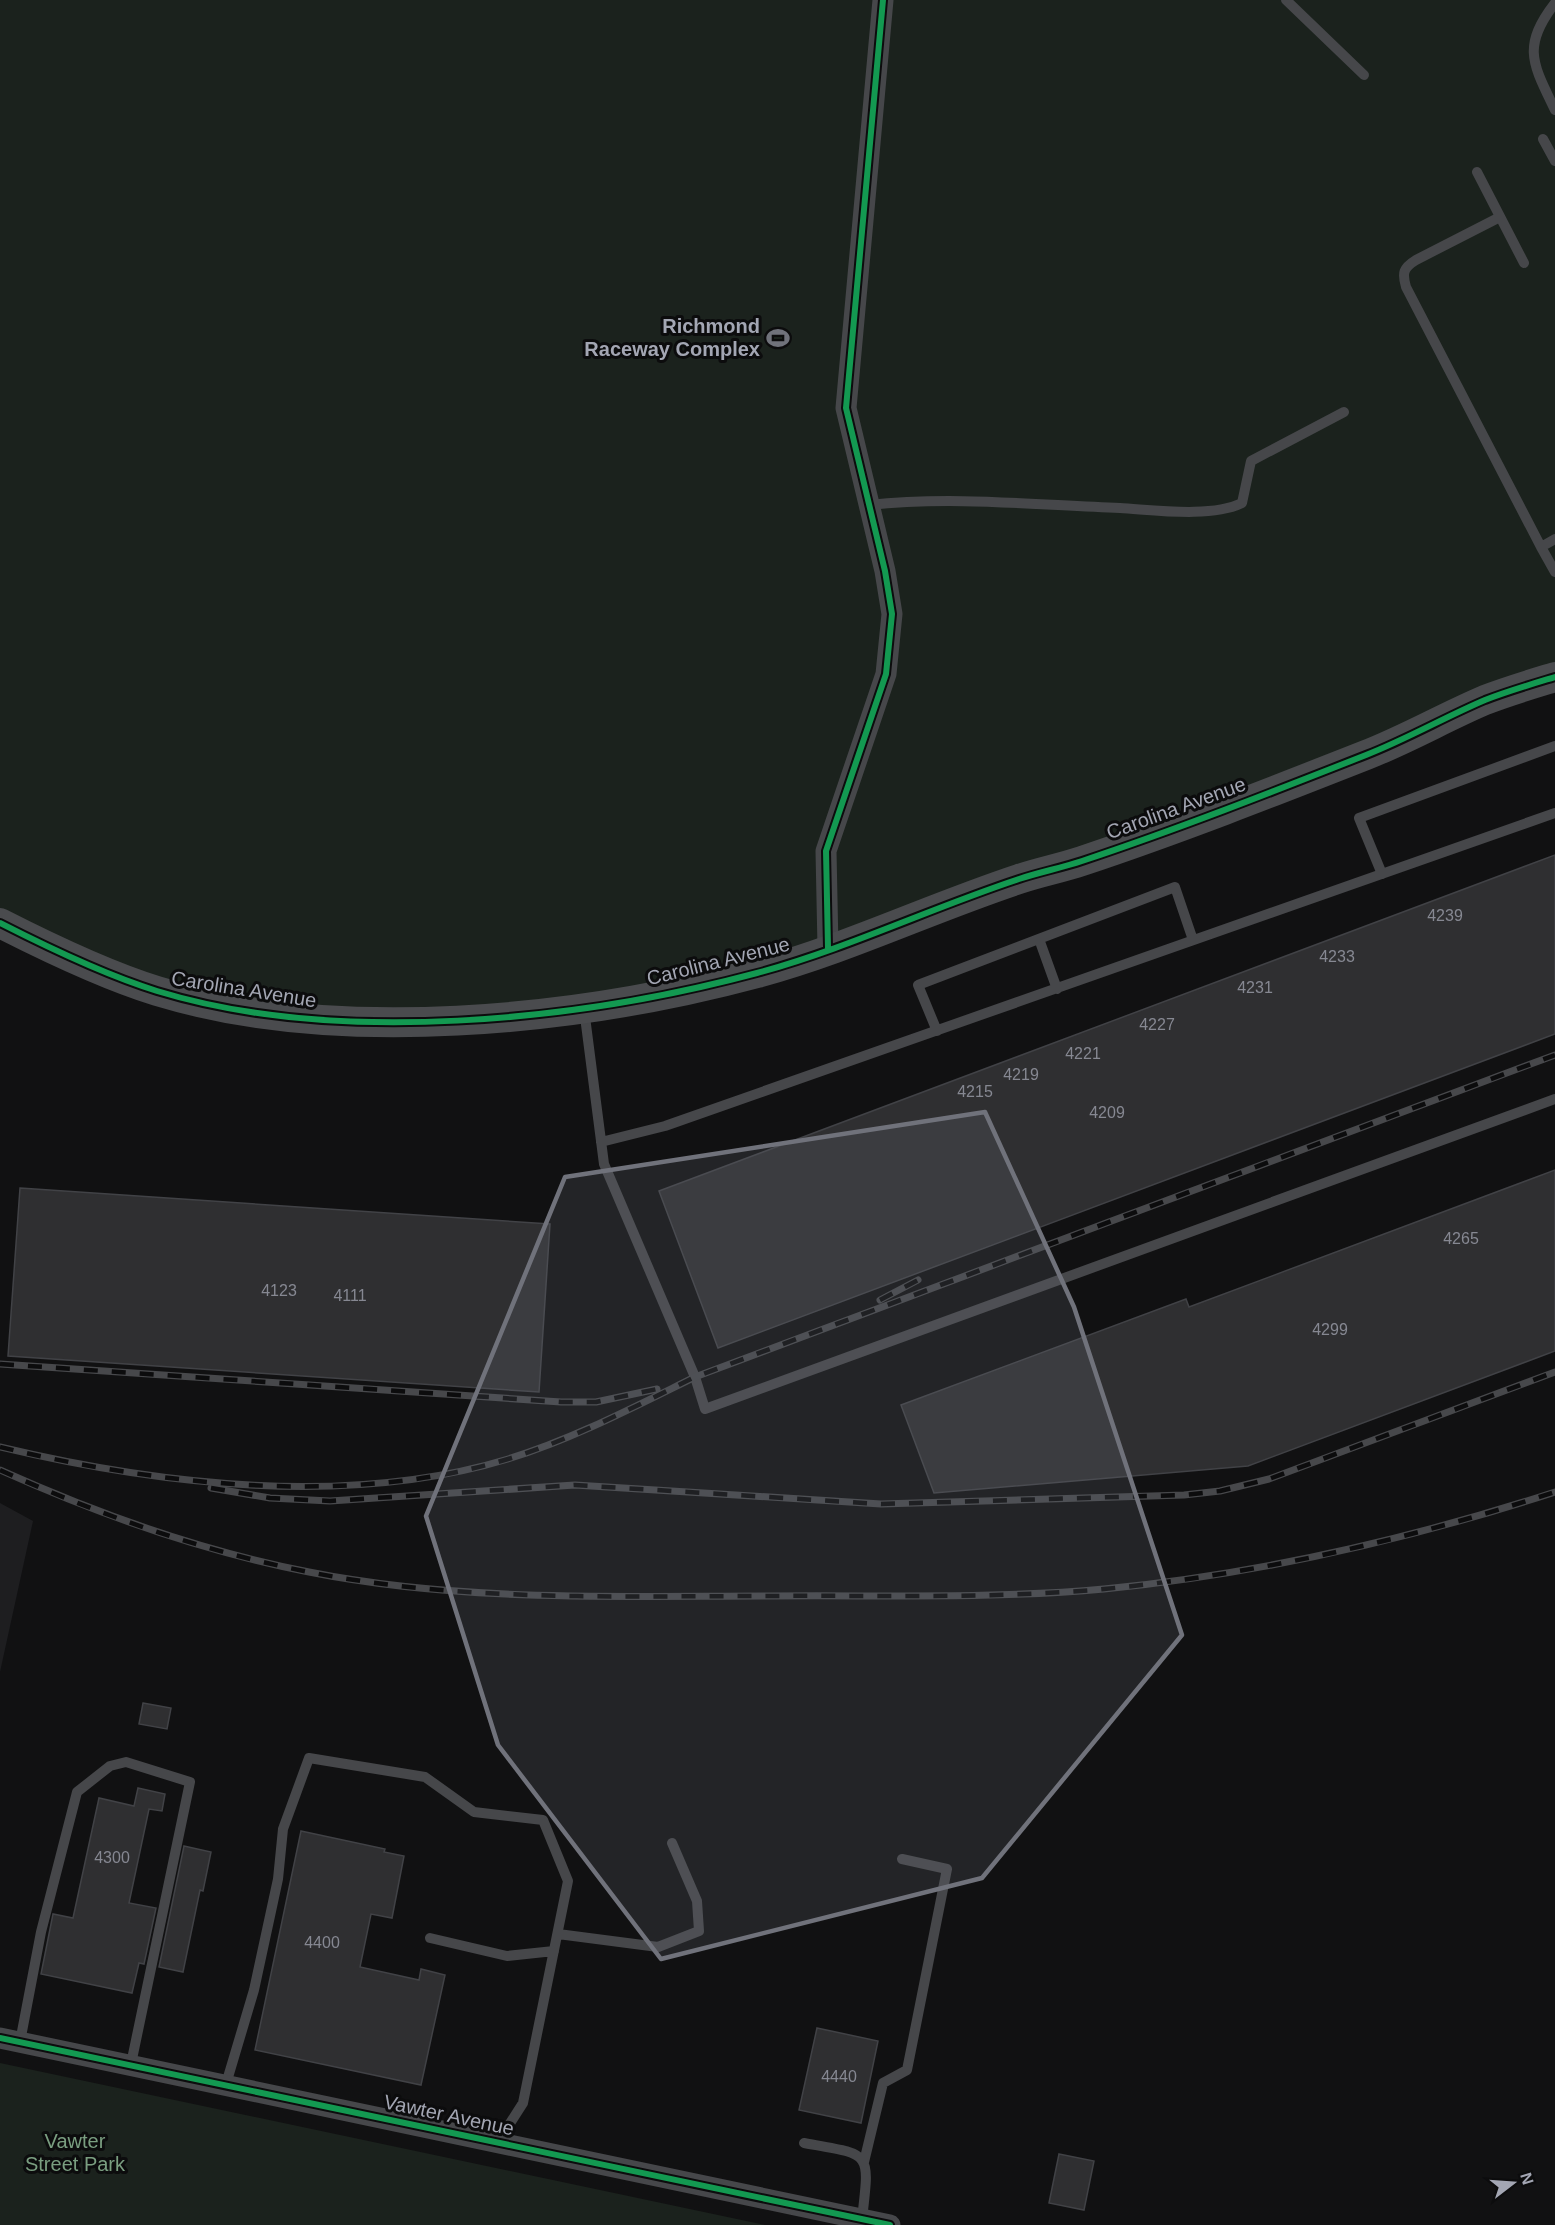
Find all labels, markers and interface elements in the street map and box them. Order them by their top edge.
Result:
place label: Richmond Raceway Complex [584,315,760,360]
sports icon: Richmond Raceway Complex [765,325,791,351]
street label: Carolina Avenue [1103,773,1249,843]
house number: 4239 [1427,907,1463,924]
street label: Carolina Avenue [644,933,792,989]
house number: 4233 [1319,948,1355,965]
street label: Carolina Avenue [170,967,318,1011]
house number: 4231 [1237,979,1273,996]
house number: 4227 [1139,1016,1175,1033]
house number: 4221 [1065,1045,1101,1062]
house number: 4219 [1003,1066,1039,1083]
house number: 4215 [957,1083,993,1100]
house number: 4209 [1089,1104,1125,1121]
house number: 4265 [1443,1230,1479,1247]
house number: 4123 [261,1282,297,1299]
house number: 4111 [333,1287,367,1304]
house number: 4299 [1312,1321,1348,1338]
house number: 4300 [94,1849,130,1866]
house number: 4400 [304,1934,340,1951]
house number: 4440 [821,2068,857,2085]
street label: Vawter Avenue [382,2090,516,2140]
park label: Vawter Street Park [25,2130,126,2175]
north arrow [1483,2153,1543,2213]
text: N [1517,2171,1537,2187]

